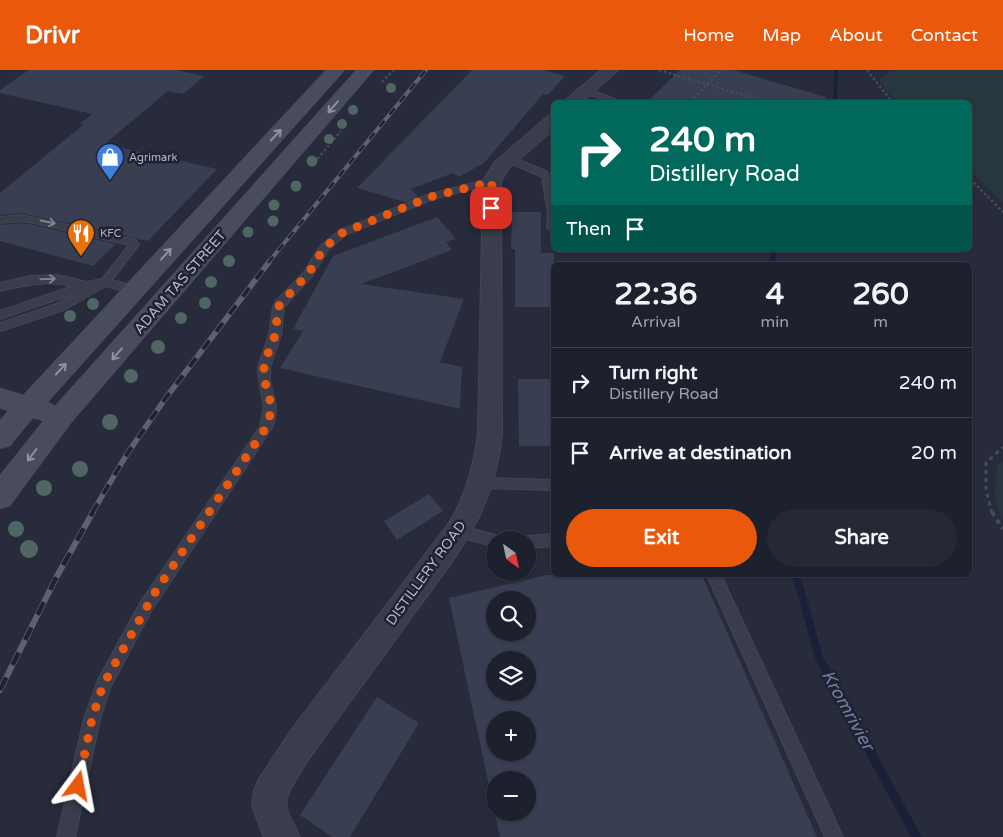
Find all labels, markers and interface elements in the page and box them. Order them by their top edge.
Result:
text: Drivr [25,21,80,50]
text: Home [683,24,734,46]
text: Map [762,24,801,46]
text: About [829,24,883,46]
text: Contact [911,24,978,46]
one-way arrow [328,100,339,113]
text: 240 m [649,119,756,161]
icon: right [566,120,631,185]
one-way arrow [270,128,282,141]
shop icon: Agrimark [95,142,125,181]
place label: Agrimark [129,151,177,164]
text: Distillery Road [649,161,800,187]
pin [470,187,512,229]
icon: arrive [477,194,505,222]
icon: arrive [621,215,649,243]
one-way arrow [40,218,56,228]
restaurant icon: KFC [66,218,96,257]
text: Then [566,218,611,240]
street label: ADAM TAS STREET [130,226,230,337]
place label: KFC [100,227,122,240]
one-way arrow [160,248,172,261]
one-way arrow [40,275,56,284]
text: 22:36 [614,276,697,313]
text: 4 [765,276,784,313]
text: 260 [852,276,909,313]
text: Arrival [631,312,681,332]
text: min [761,312,789,332]
text: m [873,312,888,332]
one-way arrow [111,347,123,360]
text: Turn right [609,362,697,384]
one-way arrow [55,363,66,376]
icon: right [566,369,594,397]
text: 240 m [899,372,957,394]
text: Distillery Road [609,384,719,404]
icon: arrive [566,439,594,467]
text: Arrive at destination [609,442,792,464]
text: 20 m [911,442,957,464]
one-way arrow [27,448,38,461]
button: Exit [566,509,757,567]
button: Share [767,509,957,567]
street label: DISTILLERY ROAD [382,518,470,628]
north arrow [486,531,536,581]
map controls [486,531,536,821]
button: search [486,591,536,641]
button: layers [486,651,536,701]
water label: Kromrivier [817,666,880,756]
button: + [486,711,536,761]
position arrow [51,759,103,811]
button: − [486,771,536,821]

